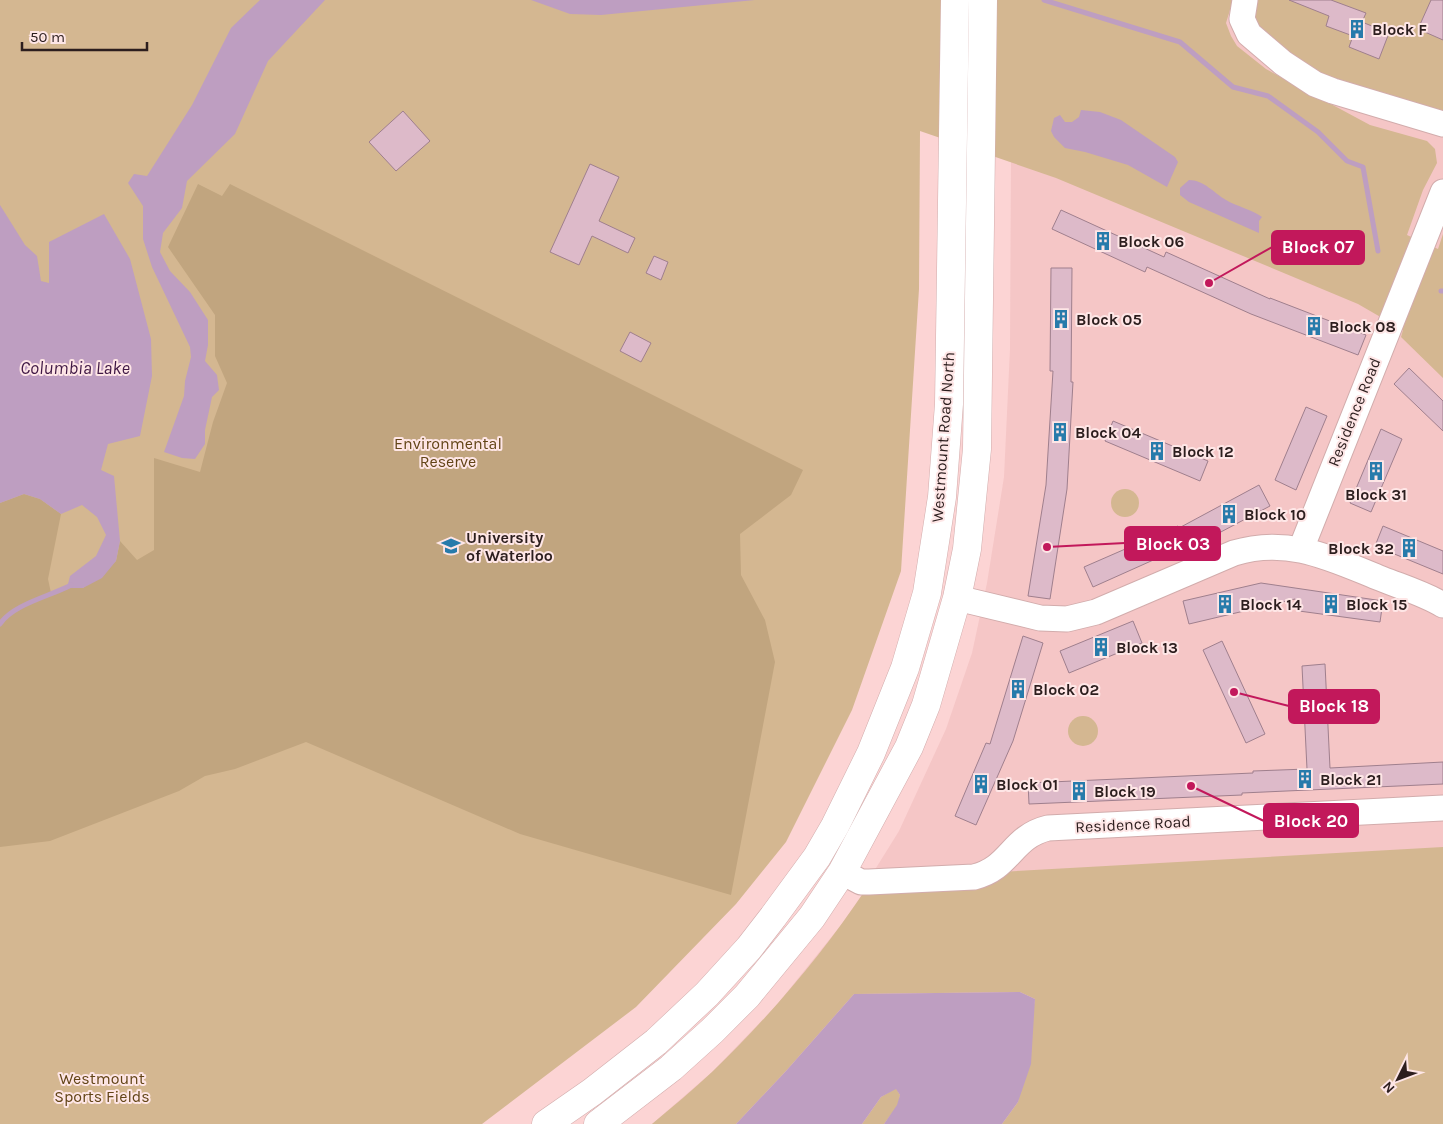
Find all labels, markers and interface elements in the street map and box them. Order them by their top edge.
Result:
building icon: Block F [1346,18,1368,40]
scale bar [22,20,148,52]
place label: Block F [1372,20,1427,39]
text: 50 m [30,28,65,46]
building icon: Block 06 [1092,230,1114,252]
callout: Block 07 [1272,231,1364,264]
place label: Block 06 [1118,232,1184,251]
text: Block 07 [1282,236,1354,258]
building icon: Block 05 [1050,308,1072,330]
place label: Block 05 [1076,310,1142,329]
building icon: Block 08 [1303,315,1325,337]
place label: Block 08 [1329,317,1396,336]
street label: Westmount Road North [928,351,958,523]
street label: Residence Road [1324,355,1384,469]
water label: Columbia Lake [20,357,130,379]
building icon: Block 04 [1049,421,1071,443]
place label: Block 04 [1075,423,1141,442]
park label: Environmental Reserve [394,434,502,471]
building icon: Block 12 [1146,440,1168,462]
place label: Block 12 [1172,442,1234,461]
building icon: Block 31 [1365,460,1387,482]
place label: Block 31 [1345,485,1407,504]
building icon: Block 10 [1218,503,1240,525]
place label: Block 10 [1244,505,1306,524]
callout: Block 03 [1125,527,1220,560]
place label: University of Waterloo [466,528,553,565]
text: Block 03 [1136,533,1210,555]
school or university icon: University of Waterloo [440,535,462,557]
building icon: Block 32 [1398,537,1420,559]
place label: Block 32 [1328,539,1394,558]
building icon: Block 14 [1214,593,1236,615]
building icon: Block 15 [1320,593,1342,615]
place label: Block 14 [1240,595,1302,614]
place label: Block 15 [1346,595,1407,614]
building icon: Block 13 [1090,636,1112,658]
place label: Block 13 [1116,638,1178,657]
building icon: Block 02 [1007,678,1029,700]
place label: Block 02 [1033,680,1099,699]
callout: Block 18 [1289,690,1379,723]
text: Block 18 [1299,695,1369,717]
building icon: Block 21 [1294,768,1316,790]
place label: Block 21 [1320,770,1382,789]
building icon: Block 01 [970,773,992,795]
place label: Block 01 [996,775,1058,794]
building icon: Block 19 [1068,780,1090,802]
place label: Block 19 [1094,782,1156,801]
callout: Block 20 [1264,804,1358,837]
text: Block 20 [1274,810,1348,832]
street label: Residence Road [1075,811,1191,837]
north arrow [1373,1054,1423,1104]
park label: Westmount Sports Fields [54,1069,150,1106]
text: N [1379,1078,1398,1097]

